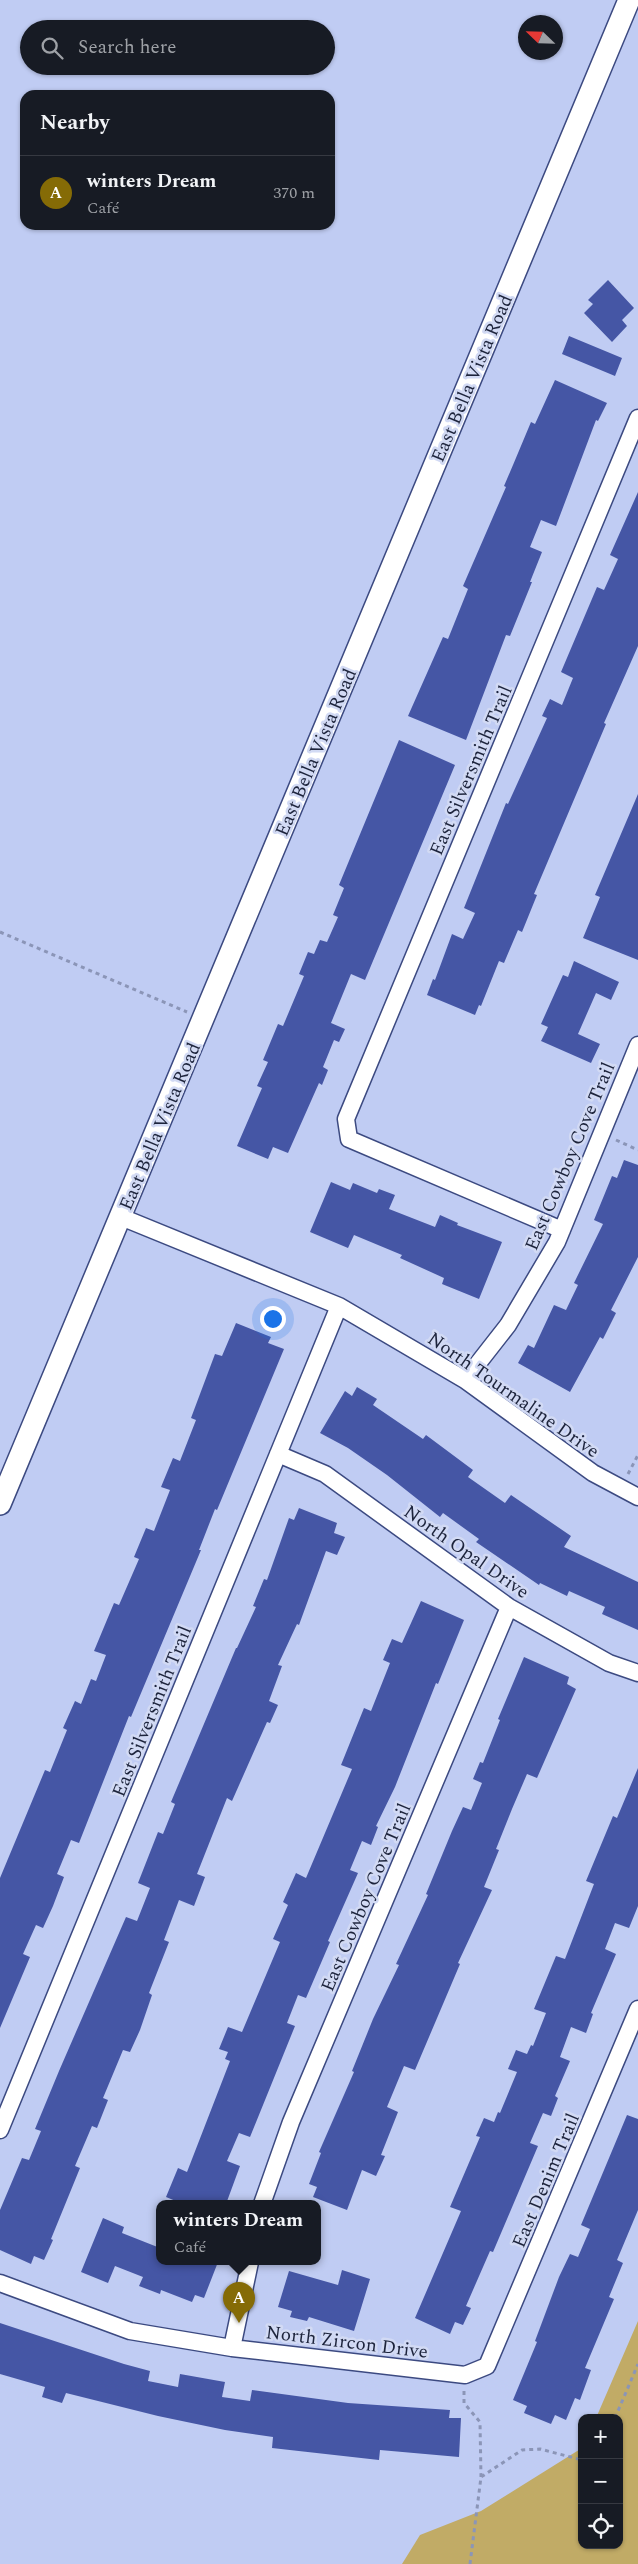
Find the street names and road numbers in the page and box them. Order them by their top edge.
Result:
street label: East Bella Vista Road [424,290,521,467]
street label: East Bella Vista Road [268,664,365,841]
street label: East Silversmith Trail [422,681,520,860]
street label: East Bella Vista Road [112,1038,209,1215]
street label: East Cowboy Cove Trail [518,1058,623,1255]
street label: North Tourmaline Drive [421,1325,605,1466]
street label: North Opal Drive [397,1498,535,1606]
street label: East Silversmith Trail [105,1622,200,1802]
street label: East Cowboy Cove Trail [314,1799,419,1996]
street label: East Denim Trail [505,2109,588,2252]
street label: North Zircon Drive [264,2318,429,2367]

